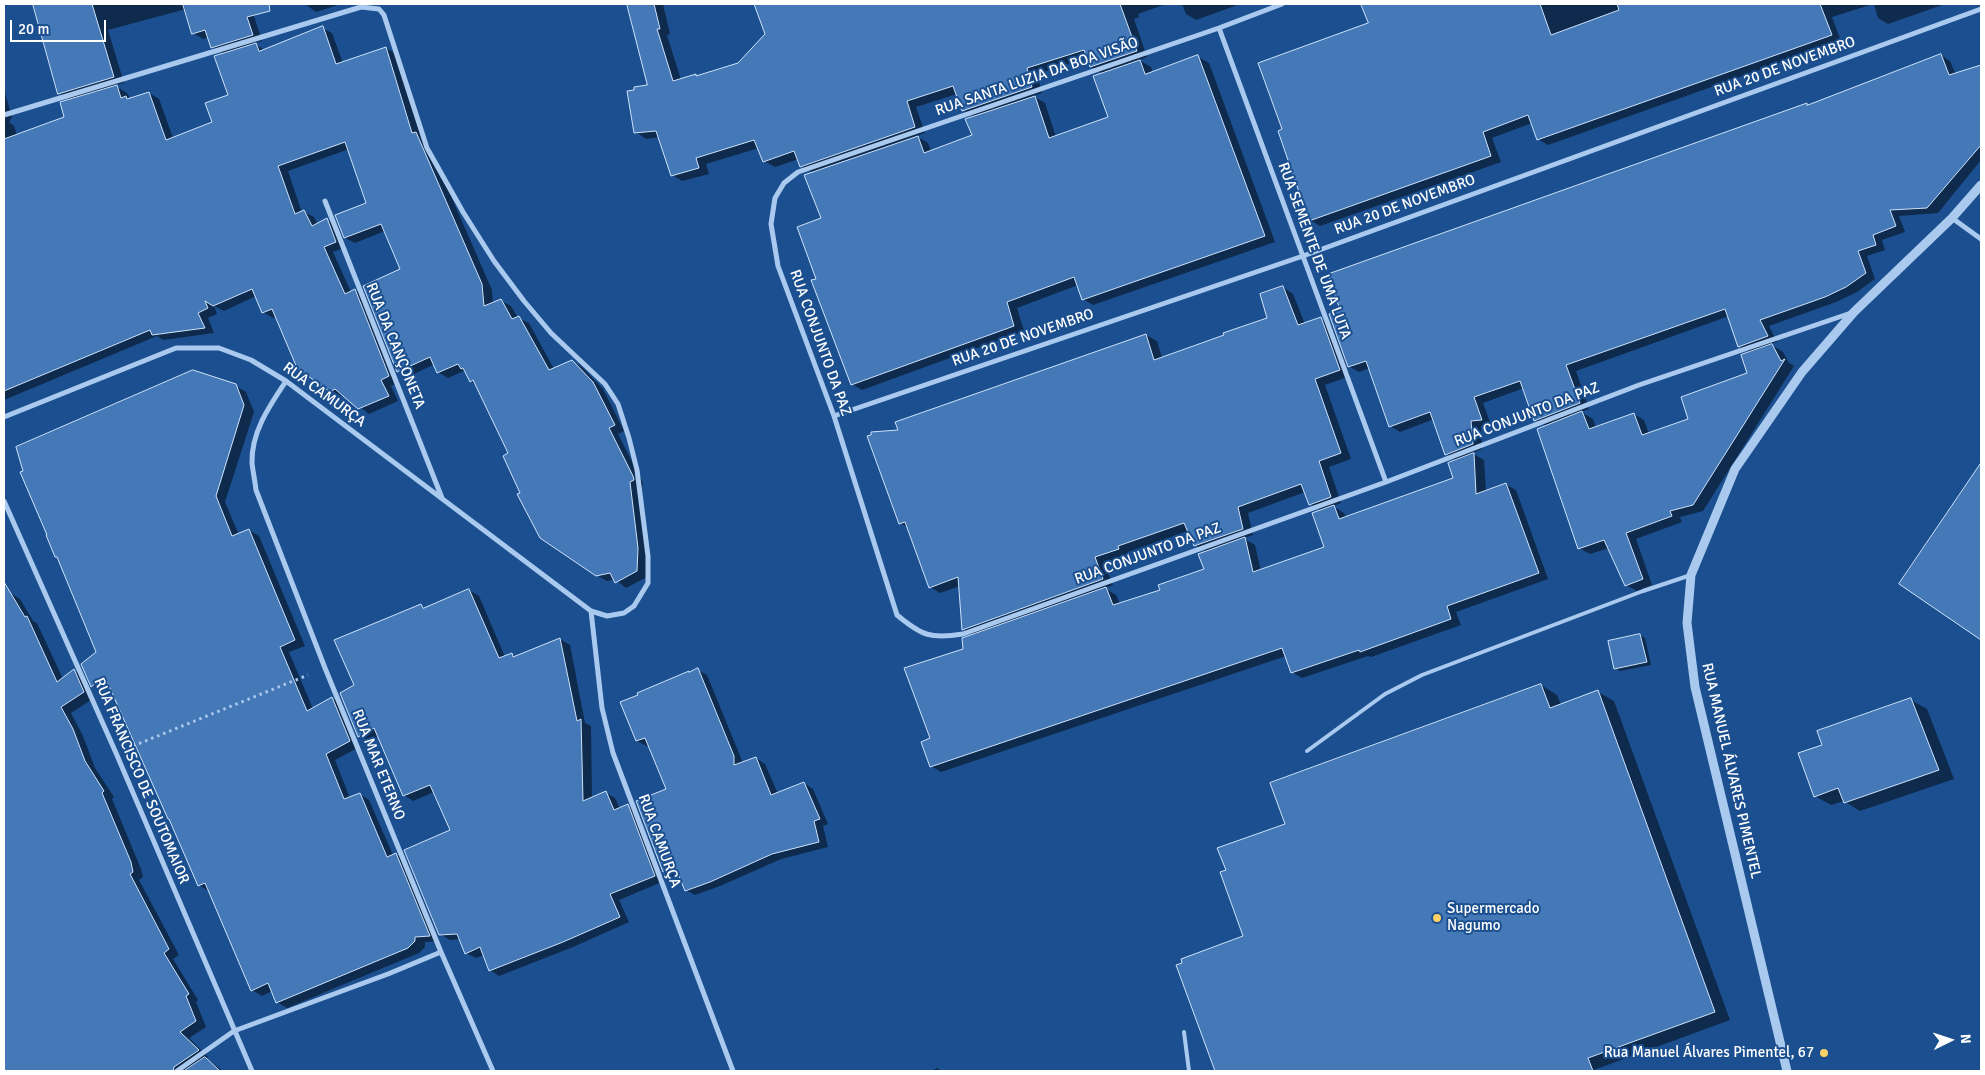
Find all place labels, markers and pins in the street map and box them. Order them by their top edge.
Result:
place label: Supermercado Nagumo [1447,900,1540,935]
marker: Supermercado Nagumo [1431,912,1443,924]
place label: Rua Manuel Álvares Pimentel, 67 [1604,1044,1814,1062]
marker: Rua Manuel Álvares Pimentel, 67 [1818,1047,1830,1059]

